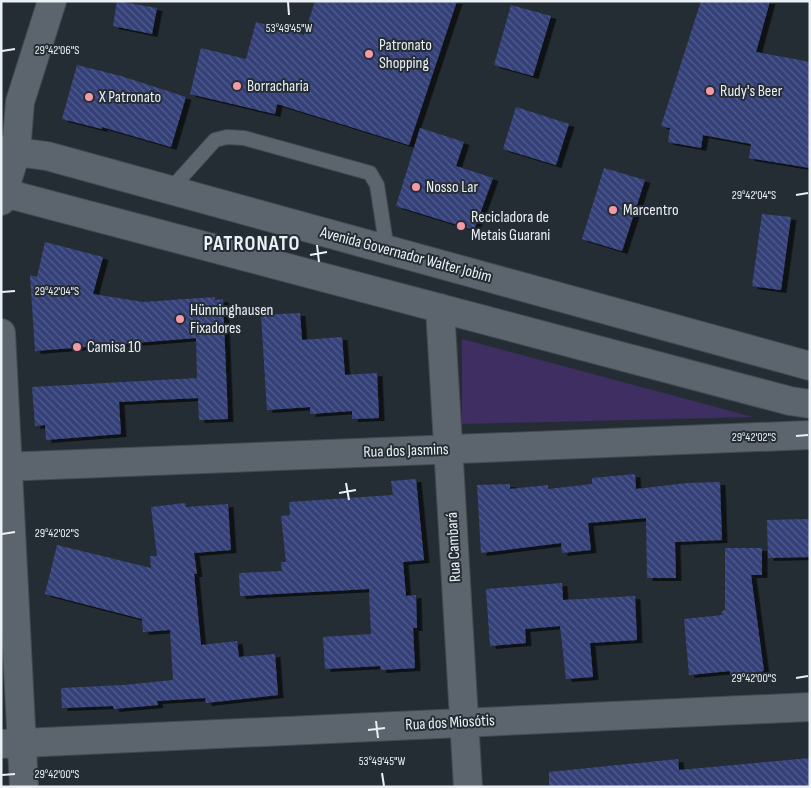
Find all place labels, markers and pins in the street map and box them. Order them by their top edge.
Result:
place label: Patronato Shopping [379,36,432,73]
marker: Patronato Shopping [363,48,375,60]
place label: Borracharia [247,77,309,96]
marker: Borracharia [231,80,243,92]
place label: Rudy's Beer [720,82,783,101]
marker: Rudy's Beer [704,85,716,97]
place label: X Patronato [98,88,161,107]
marker: X Patronato [83,91,95,103]
place label: Nosso Lar [426,178,478,197]
marker: Nosso Lar [410,181,422,193]
place label: Marcentro [623,201,679,220]
marker: Marcentro [607,204,619,216]
place label: Recicladora de Metais Guarani [471,208,550,245]
marker: Recicladora de Metais Guarani [455,220,467,232]
place label: Hünninghausen Fixadores [190,301,273,338]
marker: Hünninghausen Fixadores [174,313,186,325]
place label: Camisa 10 [87,338,141,357]
marker: Camisa 10 [71,341,83,353]

